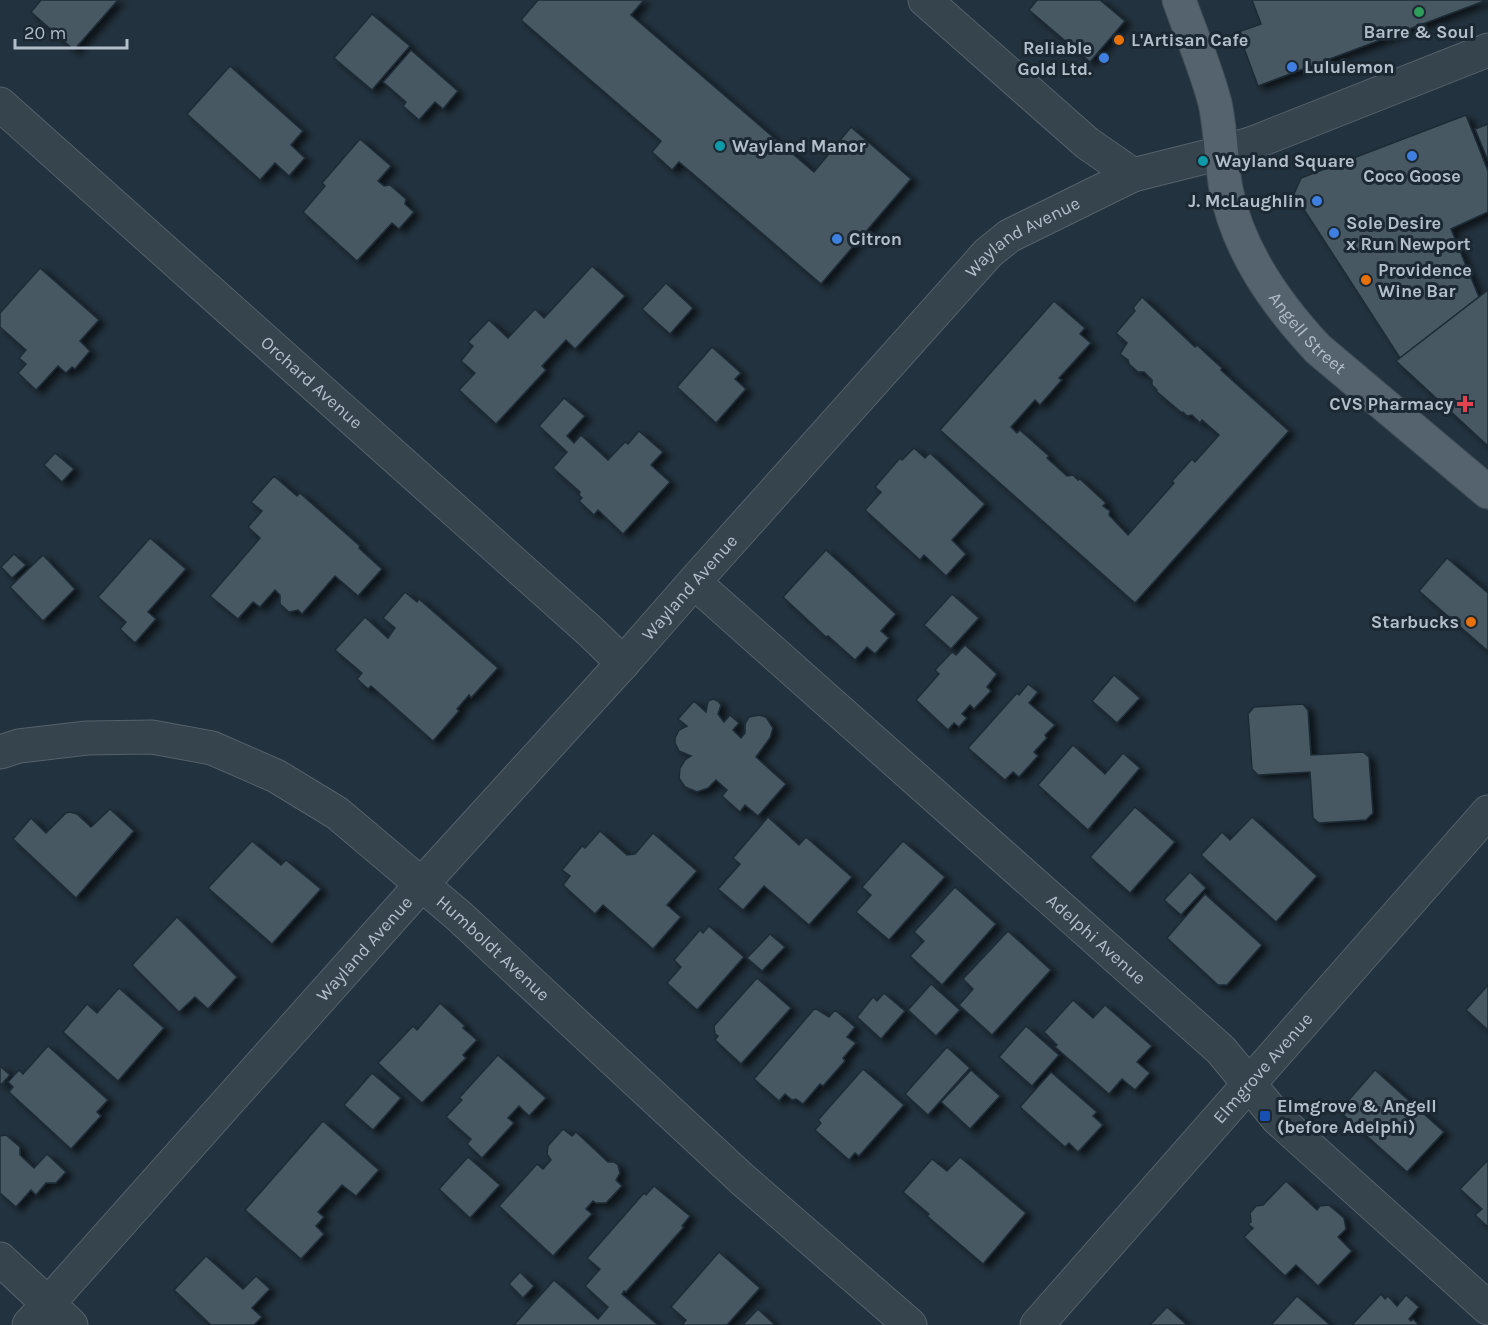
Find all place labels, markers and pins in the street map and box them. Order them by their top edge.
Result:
marker: Barre & Soul [1412,5,1426,19]
place label: Barre & Soul [1364,21,1474,43]
place label: L'Artisan Cafe [1131,29,1248,51]
marker: L'Artisan Cafe [1112,33,1126,47]
place label: Reliable Gold Ltd. [1018,37,1092,80]
marker: Reliable Gold Ltd. [1097,51,1111,65]
place label: Lululemon [1304,56,1394,78]
marker: Lululemon [1285,60,1299,74]
place label: Wayland Manor [732,135,865,157]
marker: Wayland Manor [713,139,727,153]
marker: Coco Goose [1405,149,1419,163]
place label: Wayland Square [1215,150,1355,172]
marker: Wayland Square [1196,154,1210,168]
place label: Coco Goose [1363,165,1461,187]
place label: J. McLaughlin [1188,190,1305,212]
marker: J. McLaughlin [1310,194,1324,208]
place label: Sole Desire x Run Newport [1346,212,1471,255]
marker: Sole Desire x Run Newport [1327,226,1341,240]
place label: Citron [849,228,902,250]
marker: Citron [830,232,844,246]
place label: Providence Wine Bar [1378,259,1472,302]
marker: Providence Wine Bar [1359,273,1373,287]
place label: CVS Pharmacy [1329,393,1453,415]
marker: CVS Pharmacy [1458,397,1472,411]
place label: Starbucks [1371,611,1459,633]
marker: Starbucks [1464,615,1478,629]
place label: Elmgrove & Angell (before Adelphi) [1277,1095,1437,1138]
marker: Elmgrove & Angell (before Adelphi) [1258,1109,1272,1123]

